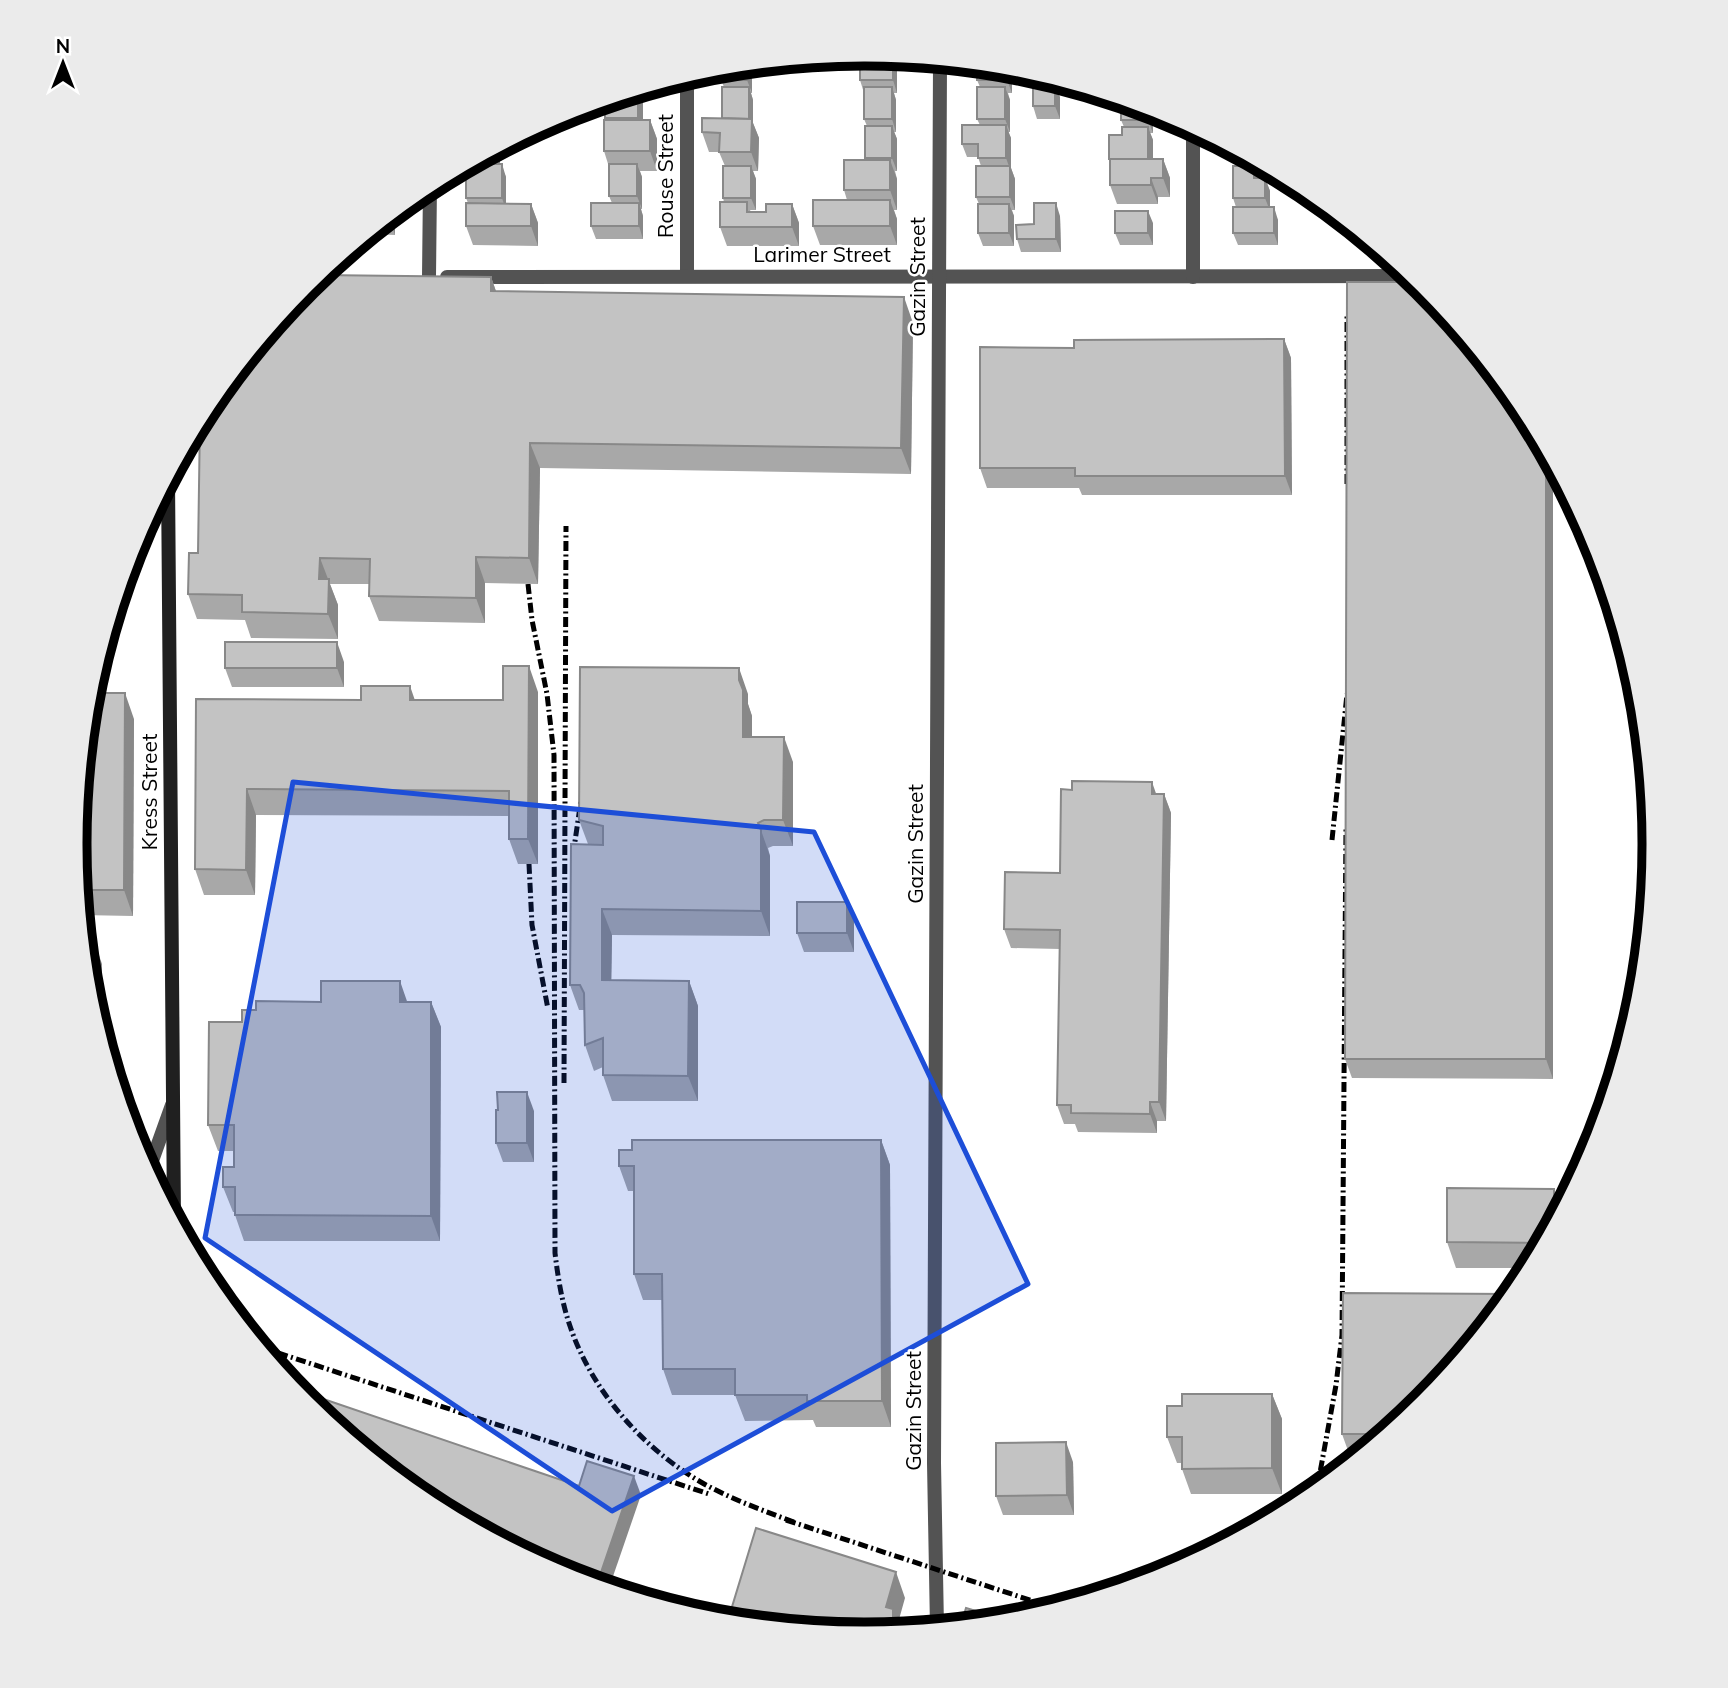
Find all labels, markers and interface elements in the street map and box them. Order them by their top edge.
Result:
north arrow [28,28,98,98]
text: N [56,34,70,58]
street label: Rouse Street [652,114,678,238]
street label: Gazin Street [904,217,930,337]
street label: Larimer Street [753,241,891,267]
street label: Kress Street [136,734,162,850]
street label: Gazin Street [902,784,928,904]
street label: Gazin Street [900,1351,926,1471]

